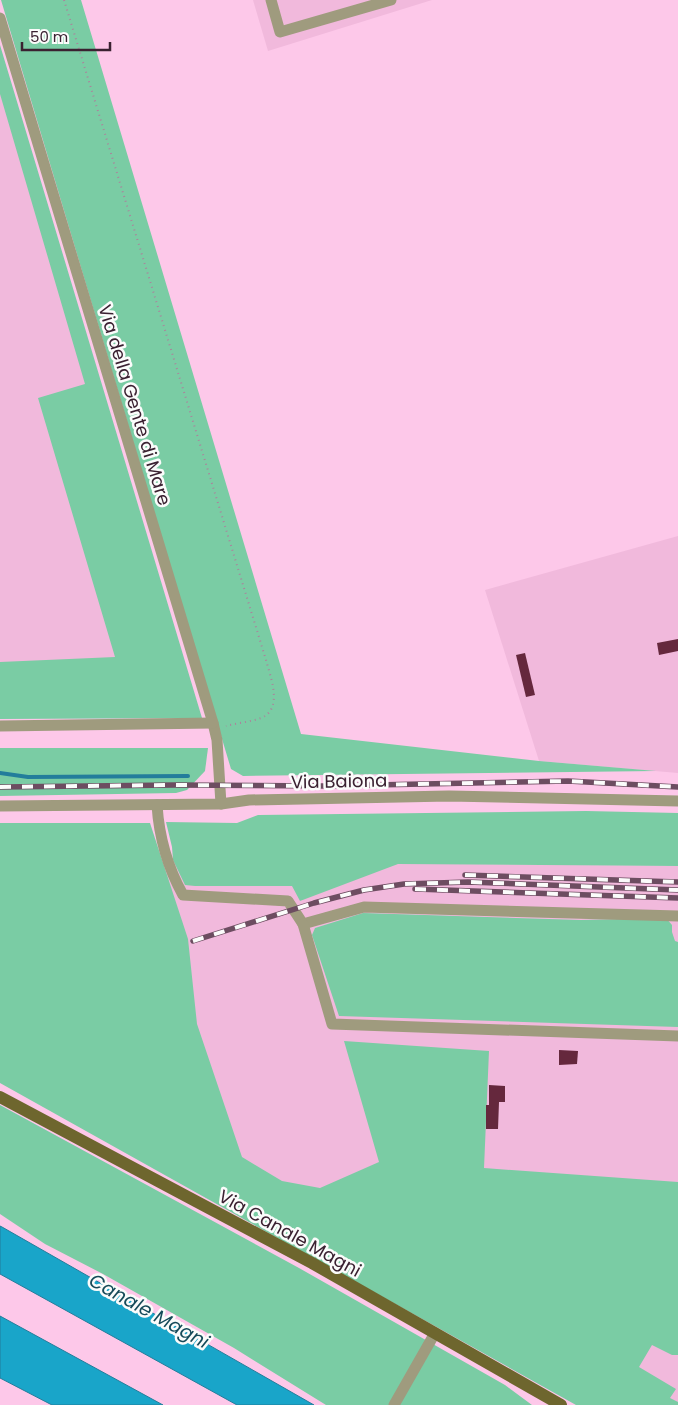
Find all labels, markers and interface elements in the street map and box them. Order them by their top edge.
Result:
scale bar [22,20,110,52]
text: 50 m [30,26,68,47]
street label: Via della Gente di Mare [93,301,177,509]
street label: Via Baiona [291,768,387,794]
street label: Via Canale Magni [214,1183,366,1283]
water label: Canale Magni [84,1267,214,1355]

